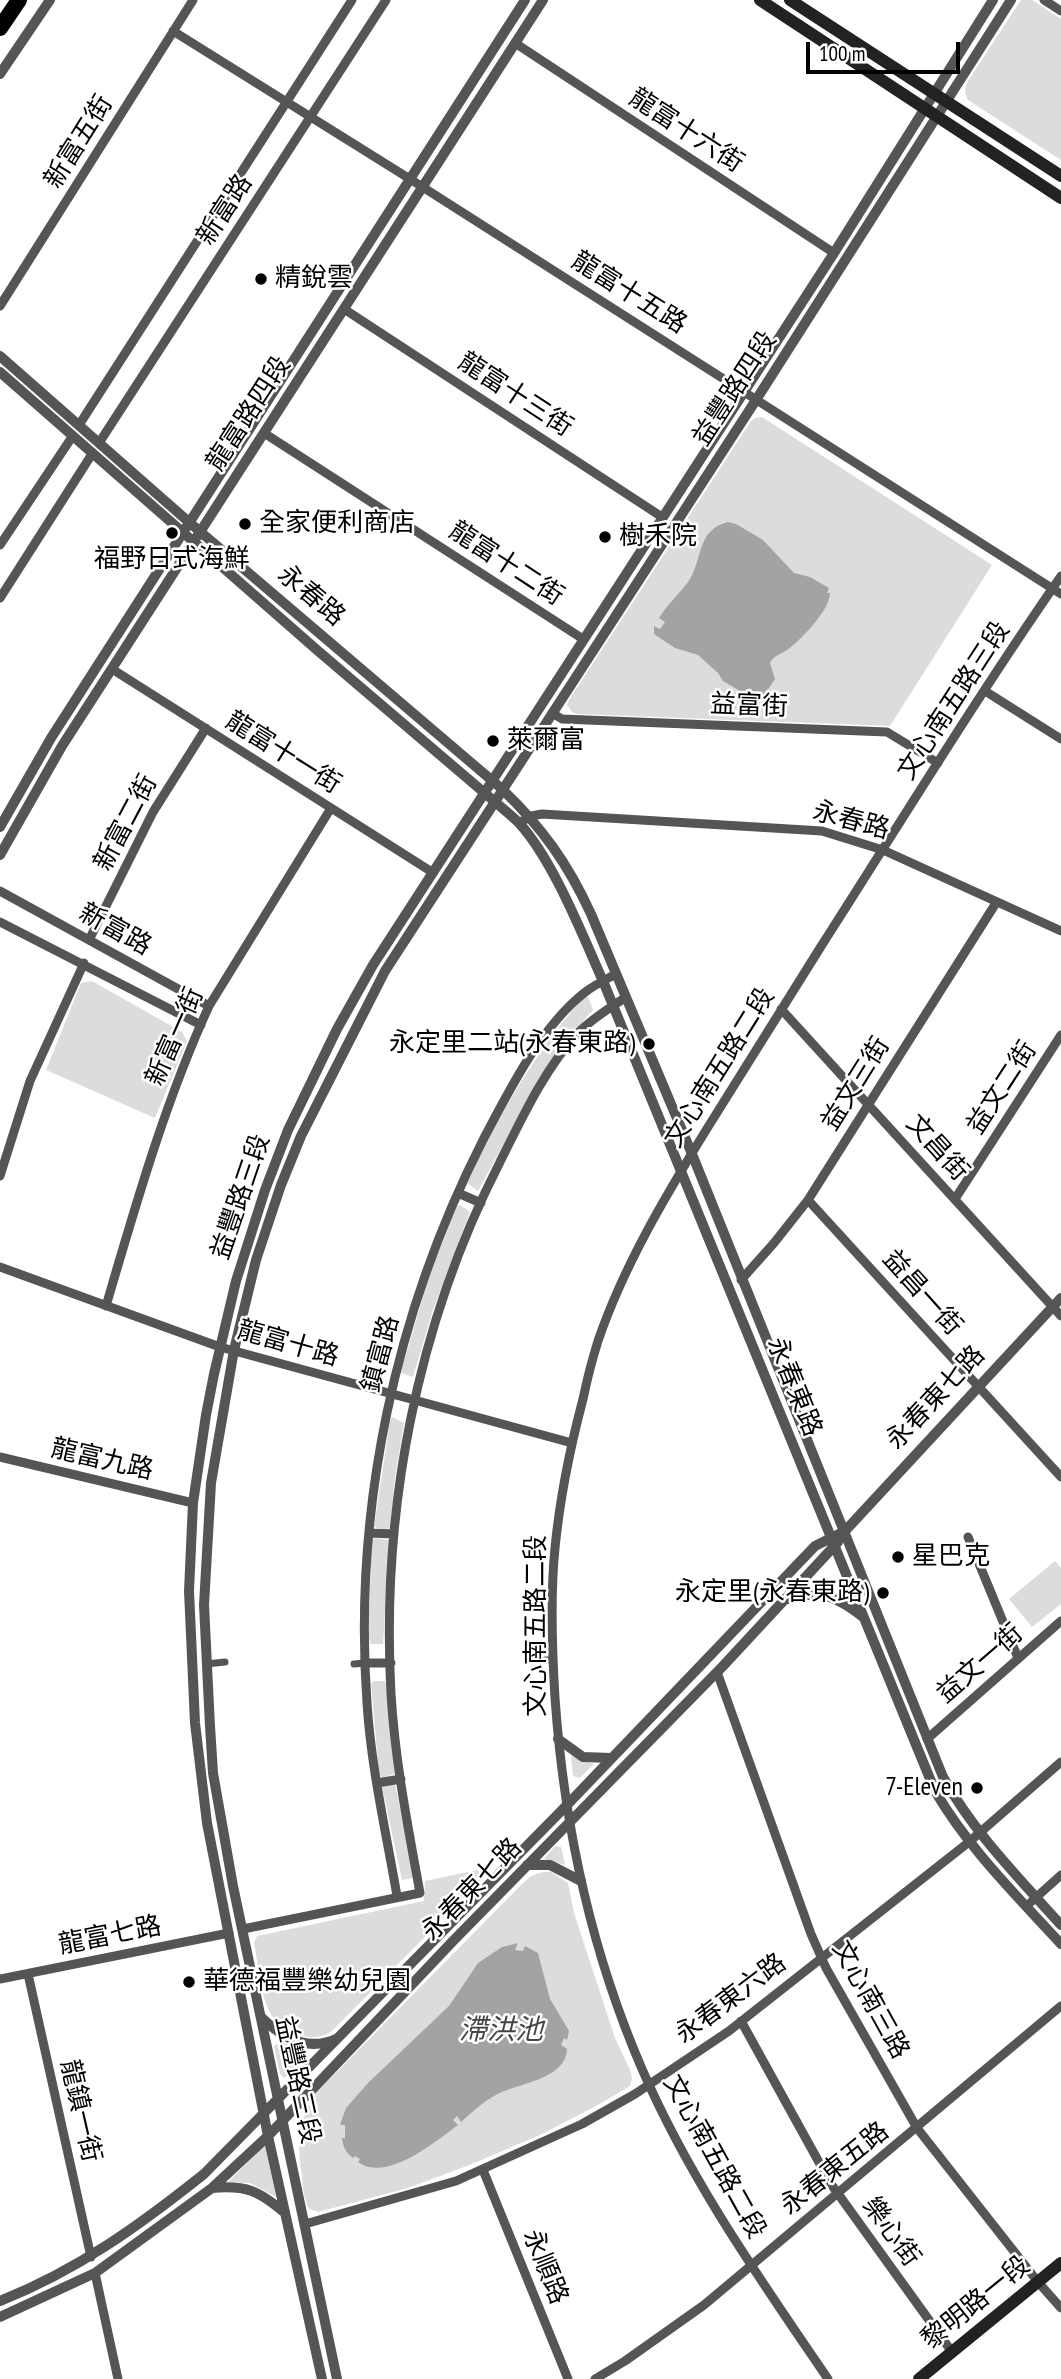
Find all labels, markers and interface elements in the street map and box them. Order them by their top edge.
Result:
scale bar [809,28,963,72]
text: 100 m [819,40,865,67]
street label: 龍富十六街 [623,83,749,179]
street label: 新富五街 [38,90,120,194]
street label: 新富路 [191,169,259,251]
street label: 龍富十五路 [566,245,692,341]
place label: 精銳雲 [275,263,353,295]
marker: 精銳雲 [253,271,269,287]
street label: 益豐路四段 [687,326,783,452]
street label: 龍富十三街 [452,347,578,443]
street label: 龍富路四段 [201,351,297,477]
place label: 全家便利商店 [259,508,415,540]
marker: 全家便利商店 [237,516,253,532]
street label: 龍富十二街 [443,516,569,612]
place label: 樹禾院 [619,521,697,553]
marker: 福野日式海鮮 [164,525,180,541]
marker: 樹禾院 [597,529,613,545]
place label: 福野日式海鮮 [94,544,250,576]
street label: 永春路 [271,559,351,633]
street label: 文心南五路三段 [891,616,1017,786]
street label: 益富街 [709,689,789,723]
street label: 龍富十一街 [220,705,346,801]
place label: 萊爾富 [507,725,585,757]
marker: 萊爾富 [485,733,501,749]
street label: 新富二街 [88,770,164,876]
street label: 永春路 [809,796,893,846]
street label: 新富路 [73,897,157,963]
street label: 新富一街 [140,983,210,1091]
street label: 文心南五路二段 [659,983,781,1153]
place label: 永定里二站(永春東路) [389,1028,635,1060]
street label: 益文三街 [815,1032,897,1136]
marker: 永定里二站(永春東路) [641,1036,657,1052]
street label: 益文二街 [961,1036,1043,1140]
street label: 文昌街 [899,1109,975,1187]
street label: 益豐路三段 [205,1130,277,1264]
street label: 益昌一街 [876,1244,968,1342]
street label: 鎮富路 [356,1312,406,1396]
street label: 龍富十路 [234,1315,342,1373]
street label: 永春東路 [760,1333,828,1441]
street label: 永春東七路 [880,1340,992,1456]
street label: 龍富九路 [48,1433,156,1487]
street label: 文心南五路二段 [521,1535,553,1717]
place label: 星巴克 [912,1541,990,1573]
marker: 星巴克 [890,1549,906,1565]
place label: 永定里(永春東路) [675,1577,869,1609]
marker: 永定里(永春東路) [875,1585,891,1601]
street label: 益文一街 [931,1618,1029,1710]
place label: 7-Eleven [885,1772,963,1804]
marker: 7-Eleven [969,1780,985,1796]
street label: 永春東七路 [416,1832,528,1948]
street label: 龍富七路 [56,1911,164,1961]
street label: 文心南三路 [825,1936,915,2064]
street label: 永春東六路 [670,1947,792,2051]
place label: 華德福豐樂幼兒園 [203,1966,411,1998]
marker: 華德福豐樂幼兒園 [181,1974,197,1990]
street label: 益豐路三段 [268,2013,326,2147]
water label: 滯洪池 [459,2014,543,2048]
street label: 龍鎮一街 [53,2057,107,2165]
street label: 文心南五路二段 [656,2070,772,2244]
street label: 永春東五路 [775,2116,895,2222]
street label: 樂心街 [855,2191,927,2273]
street label: 永順路 [516,2225,574,2309]
street label: 黎明路一段 [916,2250,1036,2356]

